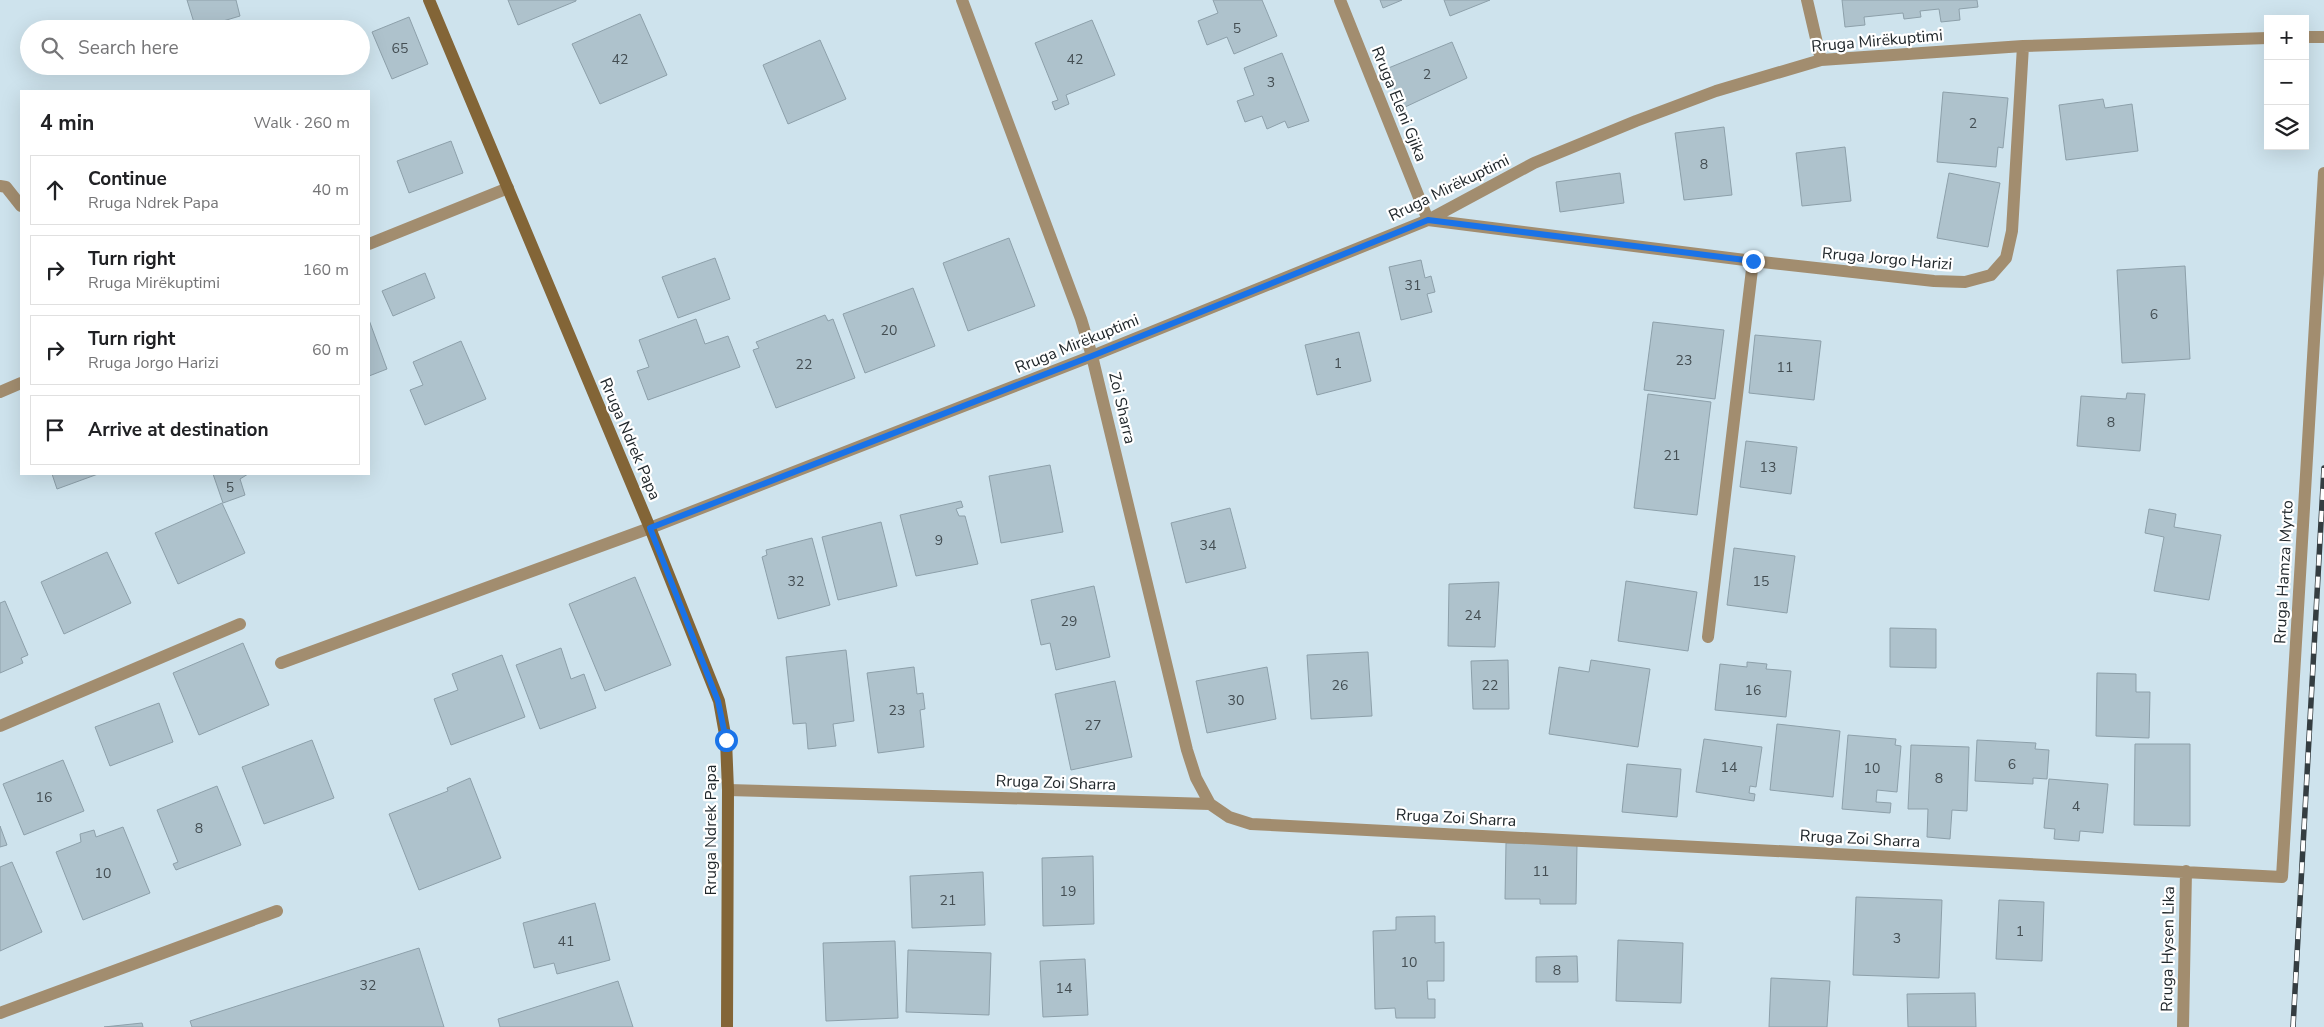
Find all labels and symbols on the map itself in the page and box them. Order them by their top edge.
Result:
house number: 5 [1233,19,1241,38]
street label: Rruga Mirëkuptimi [1810,24,1944,58]
house number: 65 [392,39,408,58]
street label: Rruga Eleni Gjika [1366,43,1432,165]
house number: 42 [612,50,628,69]
house number: 42 [1067,50,1083,69]
house number: 2 [1423,65,1431,84]
house number: 3 [1267,73,1275,92]
house number: 2 [1969,114,1977,133]
street label: Rruga Mirëkuptimi [1385,149,1513,227]
house number: 8 [1700,155,1708,174]
street label: Rruga Jorgo Harizi [1821,242,1953,276]
route end [1742,250,1765,273]
house number: 31 [1405,276,1421,295]
house number: 6 [2150,305,2158,324]
street label: Rruga Mirëkuptimi [1012,309,1142,379]
house number: 20 [881,321,897,340]
house number: 23 [1676,351,1692,370]
house number: 1 [1334,354,1342,373]
house number: 22 [796,355,812,374]
house number: 11 [1777,358,1793,377]
street label: Zoi Sharra [1103,370,1141,446]
street label: Rruga Ndrek Papa [594,374,666,504]
house number: 8 [2107,413,2115,432]
house number: 21 [1664,446,1680,465]
house number: 13 [1760,458,1776,477]
house number: 5 [226,478,234,497]
street label: Rruga Hamza Myrto [2269,499,2299,645]
house number: 9 [935,531,943,550]
house number: 34 [1200,536,1216,555]
house number: 32 [788,572,804,591]
house number: 15 [1753,572,1769,591]
house number: 24 [1465,606,1481,625]
house number: 29 [1061,612,1077,631]
house number: 26 [1332,676,1348,695]
house number: 22 [1482,676,1498,695]
house number: 16 [1745,681,1761,700]
house number: 30 [1228,691,1244,710]
house number: 23 [889,701,905,720]
house number: 27 [1085,716,1101,735]
route start [715,729,738,752]
house number: 6 [2008,755,2016,774]
house number: 14 [1721,758,1737,777]
house number: 10 [1864,759,1880,778]
street label: Rruga Ndrek Papa [700,765,722,895]
house number: 8 [1935,769,1943,788]
street label: Rruga Zoi Sharra [995,770,1117,796]
house number: 16 [36,788,52,807]
house number: 4 [2072,797,2080,816]
street label: Rruga Zoi Sharra [1395,804,1517,832]
house number: 8 [195,819,203,838]
street label: Rruga Zoi Sharra [1799,825,1921,853]
house number: 11 [1533,862,1549,881]
house number: 10 [95,864,111,883]
house number: 19 [1060,882,1076,901]
street label: Rruga Hysen Lika [2156,886,2180,1012]
house number: 21 [940,891,956,910]
house number: 1 [2016,922,2024,941]
house number: 3 [1893,929,1901,948]
house number: 41 [558,932,574,951]
house number: 10 [1401,953,1417,972]
house number: 8 [1553,961,1561,980]
house number: 32 [360,976,376,995]
house number: 14 [1056,979,1072,998]

